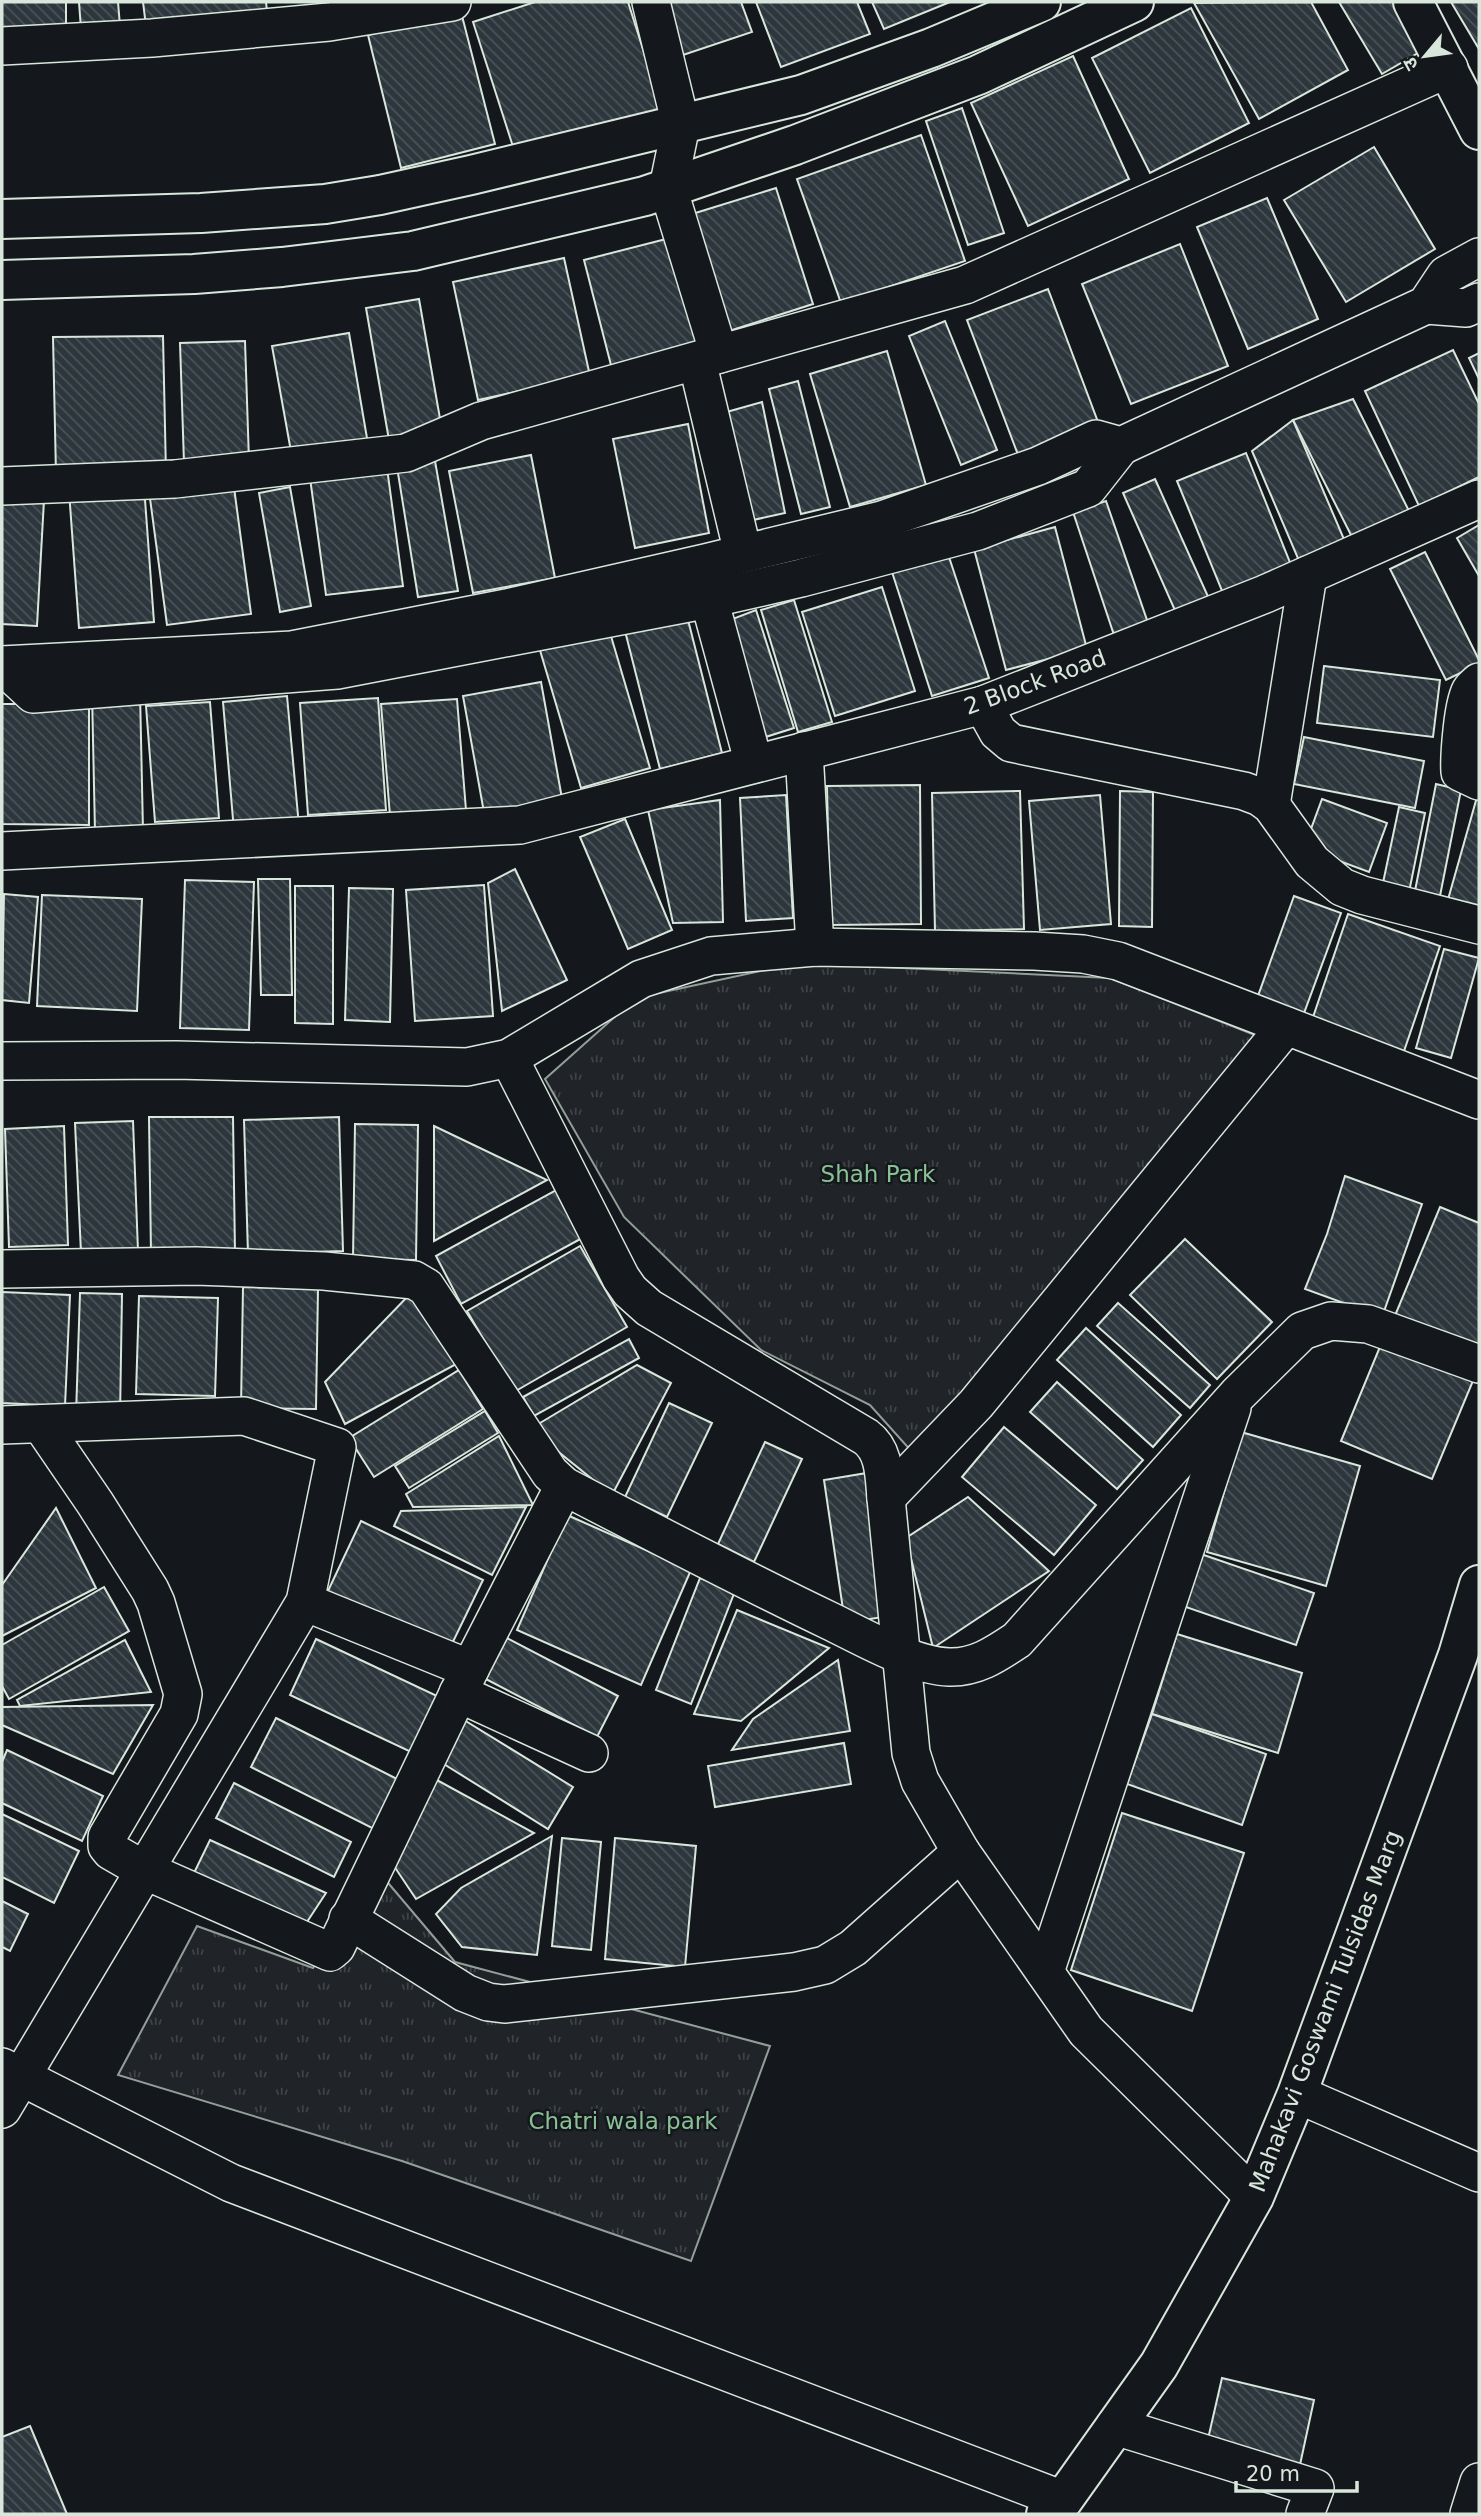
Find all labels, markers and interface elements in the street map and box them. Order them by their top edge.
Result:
north arrow [1390,21,1460,91]
text: उ [1397,53,1422,74]
street label: 2 Block Road [960,644,1110,720]
park label: Shah Park [821,1161,936,1187]
street label: Mahakavi Goswami Tulsidas Marg [1244,1826,1406,2196]
park label: Chatri wala park [528,2108,718,2134]
scale bar [1236,2450,1357,2494]
text: 20 m [1246,2462,1300,2486]

